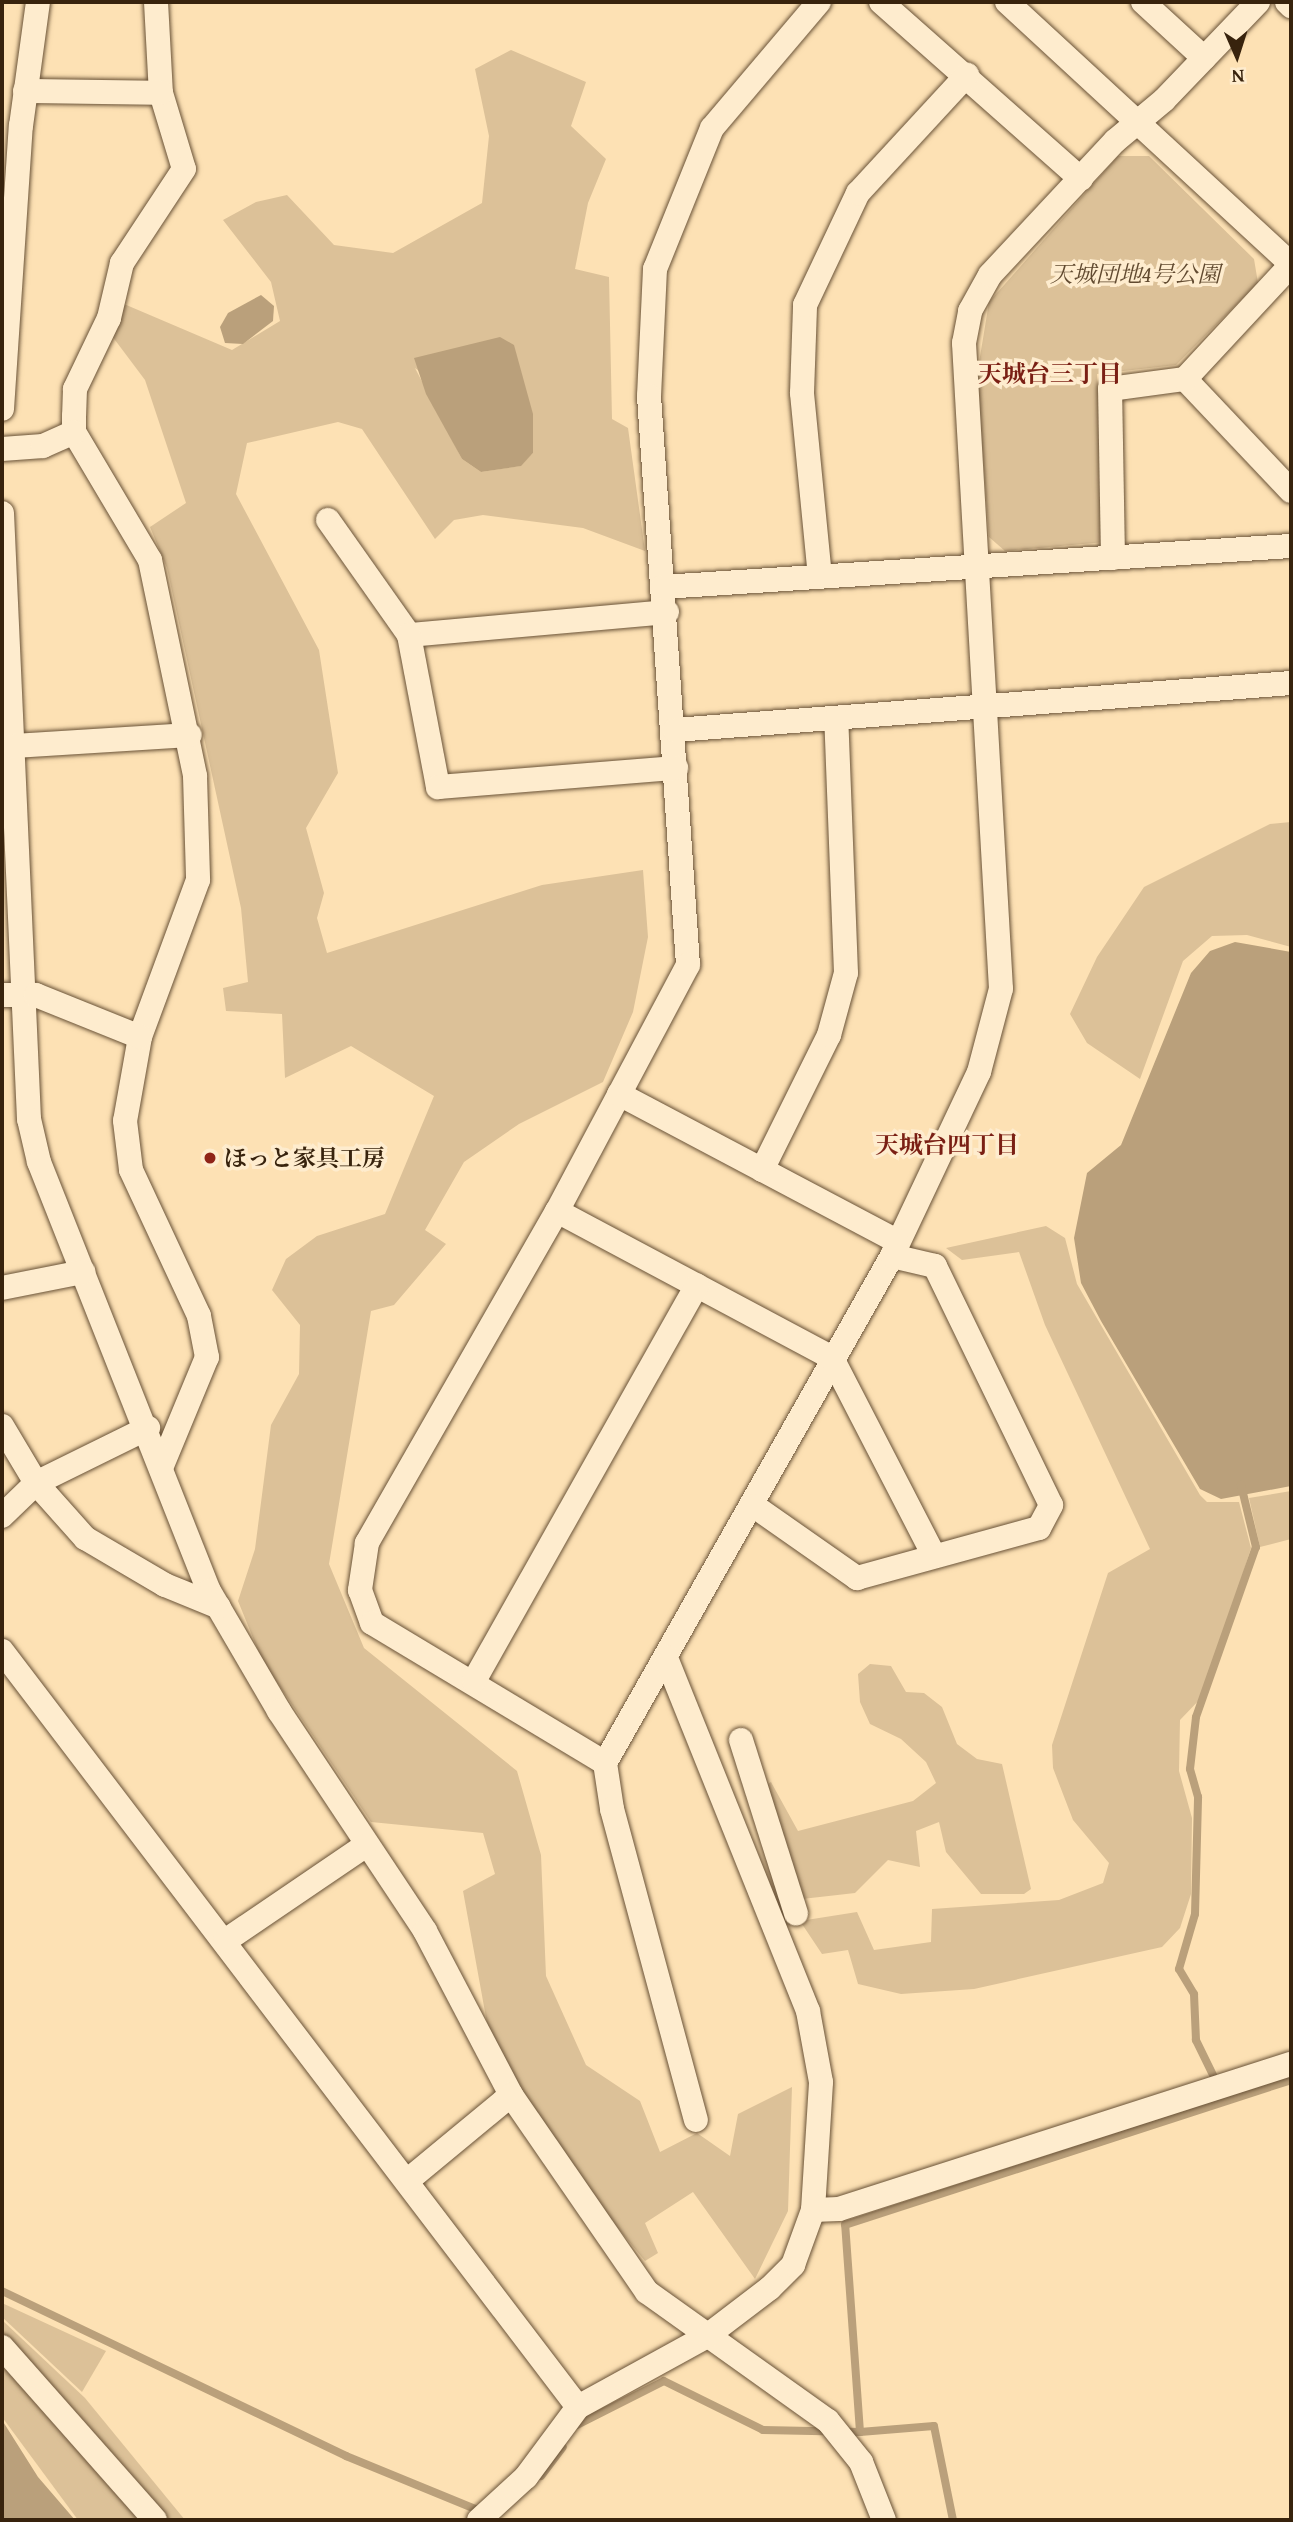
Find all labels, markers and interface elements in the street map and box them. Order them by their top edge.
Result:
north arrow [1202,21,1272,91]
text: N [1231,63,1245,91]
park label: 天城団地4号公園 [1050,260,1220,288]
district label: 天城台三丁目 [978,360,1122,388]
district label: 天城台四丁目 [875,1131,1019,1159]
place label: ほっと家具工房 [224,1144,385,1172]
marker: ほっと家具工房 [202,1150,218,1166]

